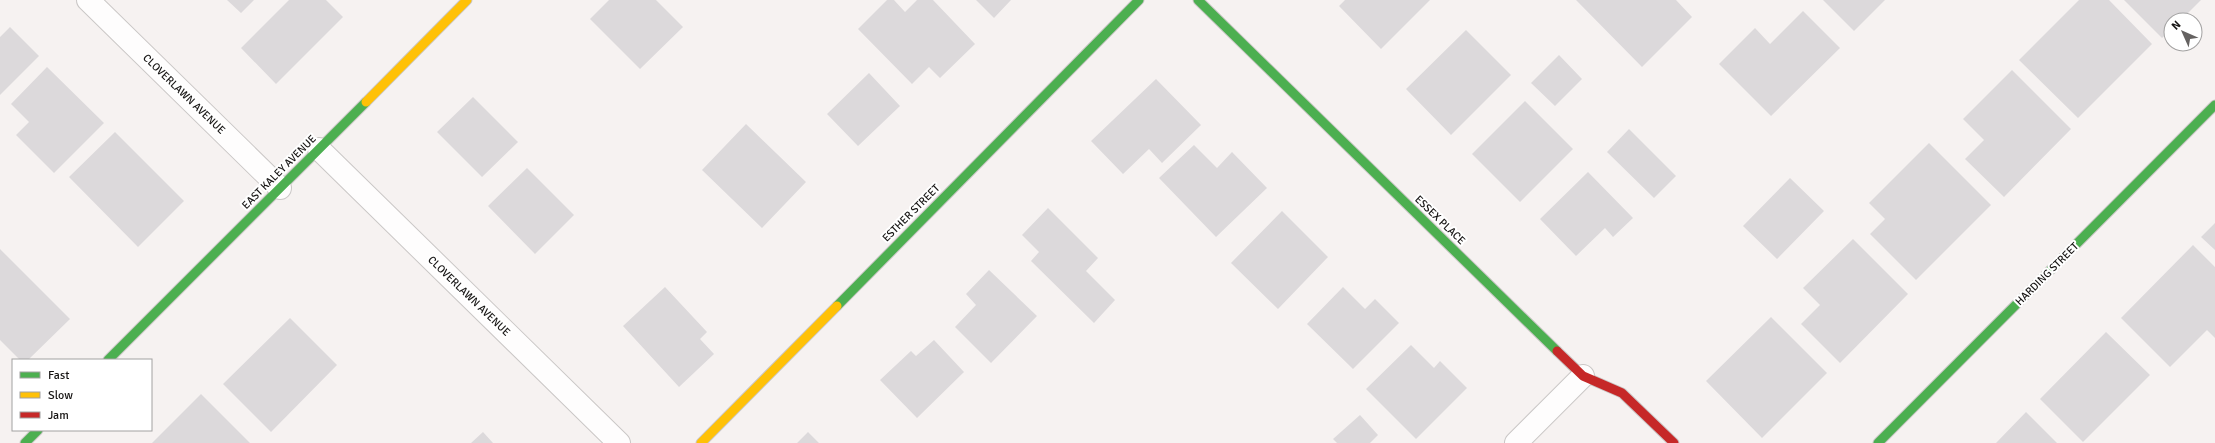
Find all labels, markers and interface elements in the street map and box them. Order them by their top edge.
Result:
north arrow [2163,12,2203,52]
text: N [2169,18,2184,33]
street label: CLOVERLAWN AVENUE [140,51,228,137]
street label: EAST KALEY AVENUE [239,132,319,212]
street label: ESTHER STREET [880,181,943,244]
street label: ESSEX PLACE [1412,193,1468,247]
street label: HARDING STREET [2013,239,2082,308]
street label: CLOVERLAWN AVENUE [425,253,513,339]
legend [12,359,152,431]
text: Fast [48,368,69,383]
text: Slow [48,388,73,403]
text: Jam [48,408,69,423]

